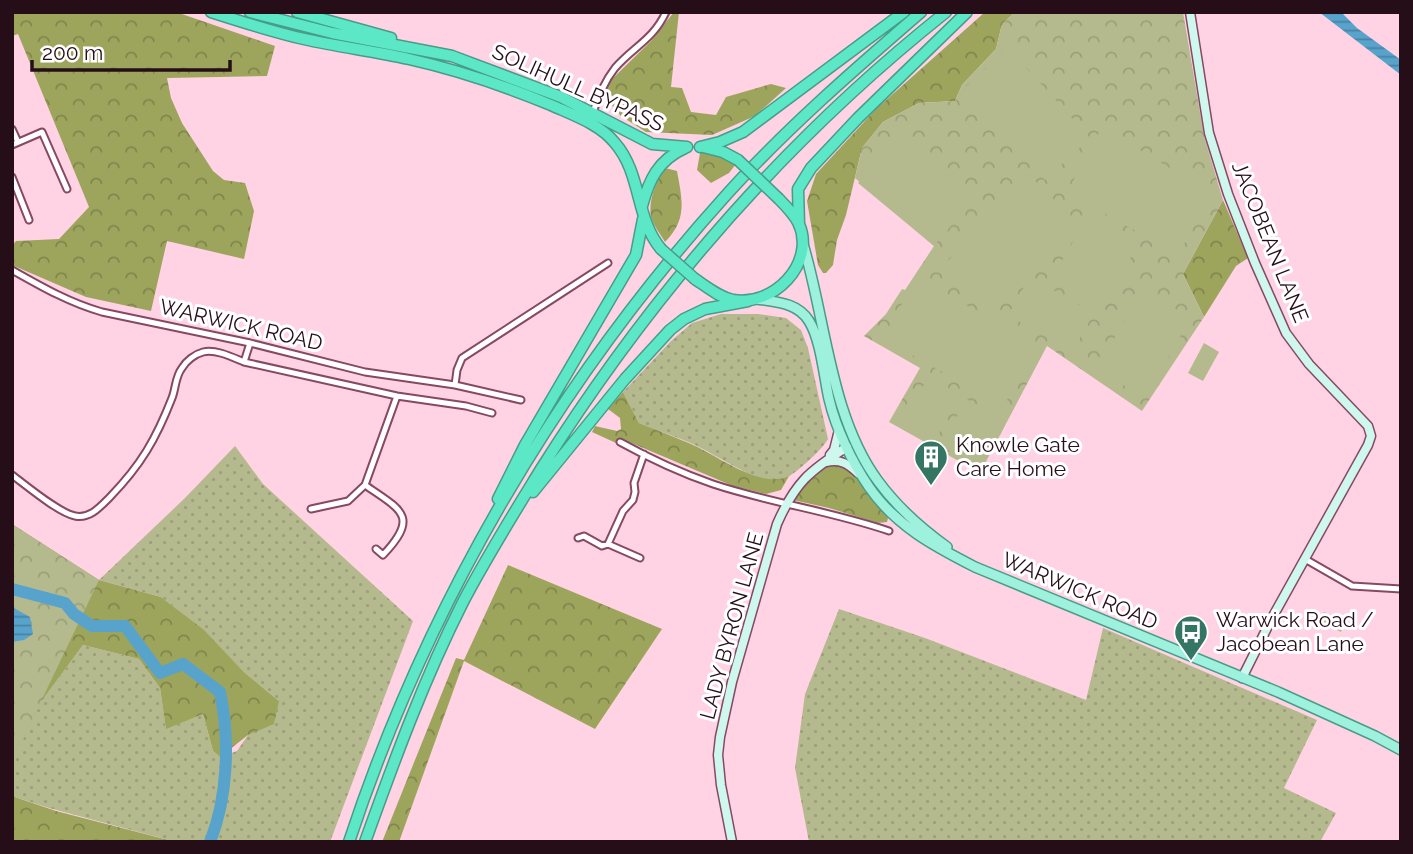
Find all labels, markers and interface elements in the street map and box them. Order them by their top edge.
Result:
scale bar [32,28,229,72]
street label: SOLIHULL BYPASS [489,38,668,137]
text: 200 m [42,40,103,65]
street label: JACOBEAN LANE [1227,158,1314,326]
street label: WARWICK ROAD [157,294,325,355]
place label: Knowle Gate Care Home [956,432,1080,481]
building icon: Knowle Gate Care Home [912,438,950,487]
street label: LADY BYRON LANE [695,530,768,722]
street label: WARWICK ROAD [999,546,1162,635]
place label: Warwick Road / Jacobean Lane [1216,607,1374,656]
bus stop icon: Warwick Road / Jacobean Lane [1172,613,1210,662]

